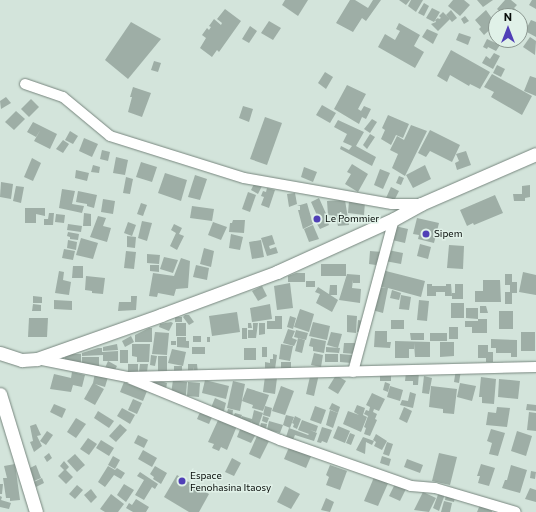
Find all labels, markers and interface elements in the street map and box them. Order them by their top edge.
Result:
north arrow [488,8,528,48]
text: N [504,10,512,23]
place label: Le Pommier [325,213,379,225]
marker: Le Pommier [312,214,322,224]
place label: Sipem [434,228,462,240]
marker: Sipem [421,229,431,239]
place label: Espace Fenohasina Itaosy [190,469,271,492]
marker: Espace Fenohasina Itaosy [177,476,187,486]

